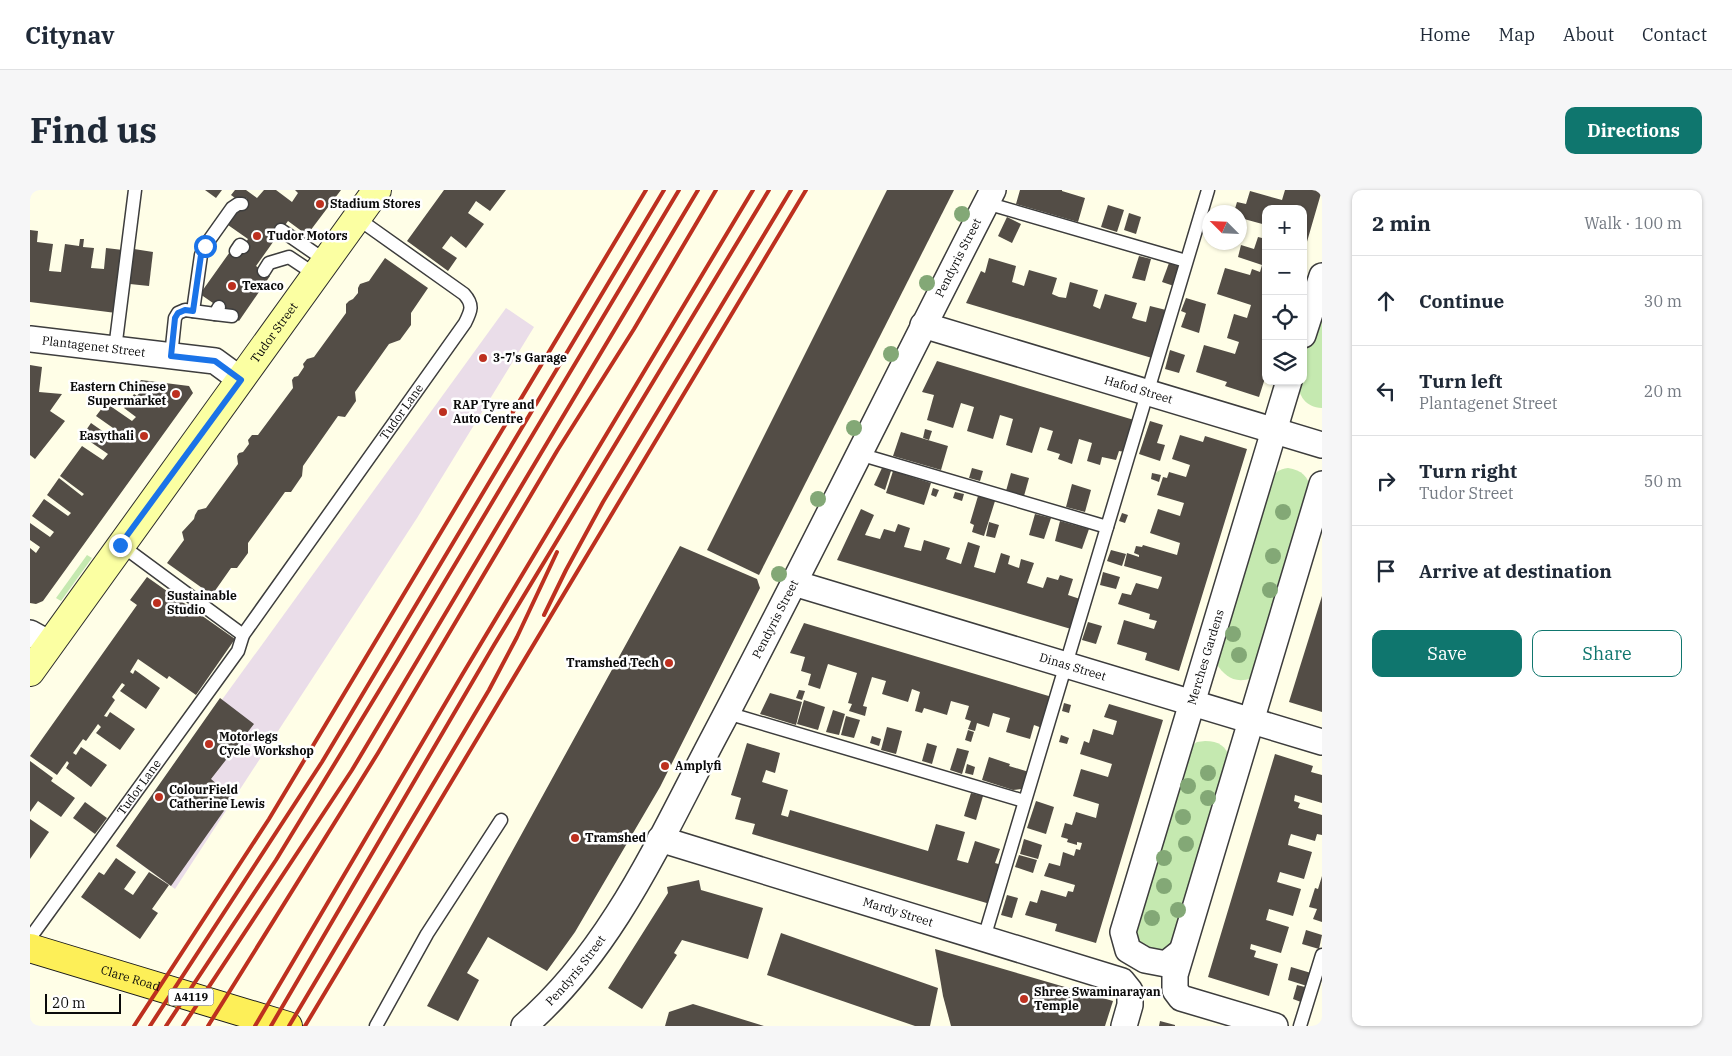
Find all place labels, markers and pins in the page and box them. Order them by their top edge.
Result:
place label: Stadium Stores [330,196,421,211]
marker: Stadium Stores [314,198,326,210]
place label: Tudor Motors [267,228,348,243]
marker: Tudor Motors [251,230,263,242]
place label: Texaco [242,278,284,293]
marker: Texaco [226,280,238,292]
place label: 3-7's Garage [493,350,567,365]
marker: 3-7's Garage [477,352,489,364]
place label: Eastern Chinese Supermarket [70,379,167,408]
marker: Eastern Chinese Supermarket [170,388,182,400]
place label: RAP Tyre and Auto Centre [453,397,535,426]
marker: RAP Tyre and Auto Centre [437,406,449,418]
place label: Easythali [79,428,134,443]
marker: Easythali [138,430,150,442]
place label: Sustainable Studio [167,588,237,617]
marker: Sustainable Studio [151,597,163,609]
place label: Tramshed Tech [566,655,659,670]
marker: Tramshed Tech [663,657,675,669]
place label: Motorlegs Cycle Workshop [219,729,314,758]
marker: Motorlegs Cycle Workshop [203,738,215,750]
place label: Amplyfi [675,758,721,773]
marker: Amplyfi [659,760,671,772]
place label: ColourField Catherine Lewis [169,782,265,811]
marker: ColourField Catherine Lewis [153,791,165,803]
place label: Tramshed [585,830,647,845]
marker: Tramshed [569,832,581,844]
place label: Shree Swaminarayan Temple [1034,984,1161,1013]
marker: Shree Swaminarayan Temple [1018,993,1030,1005]

